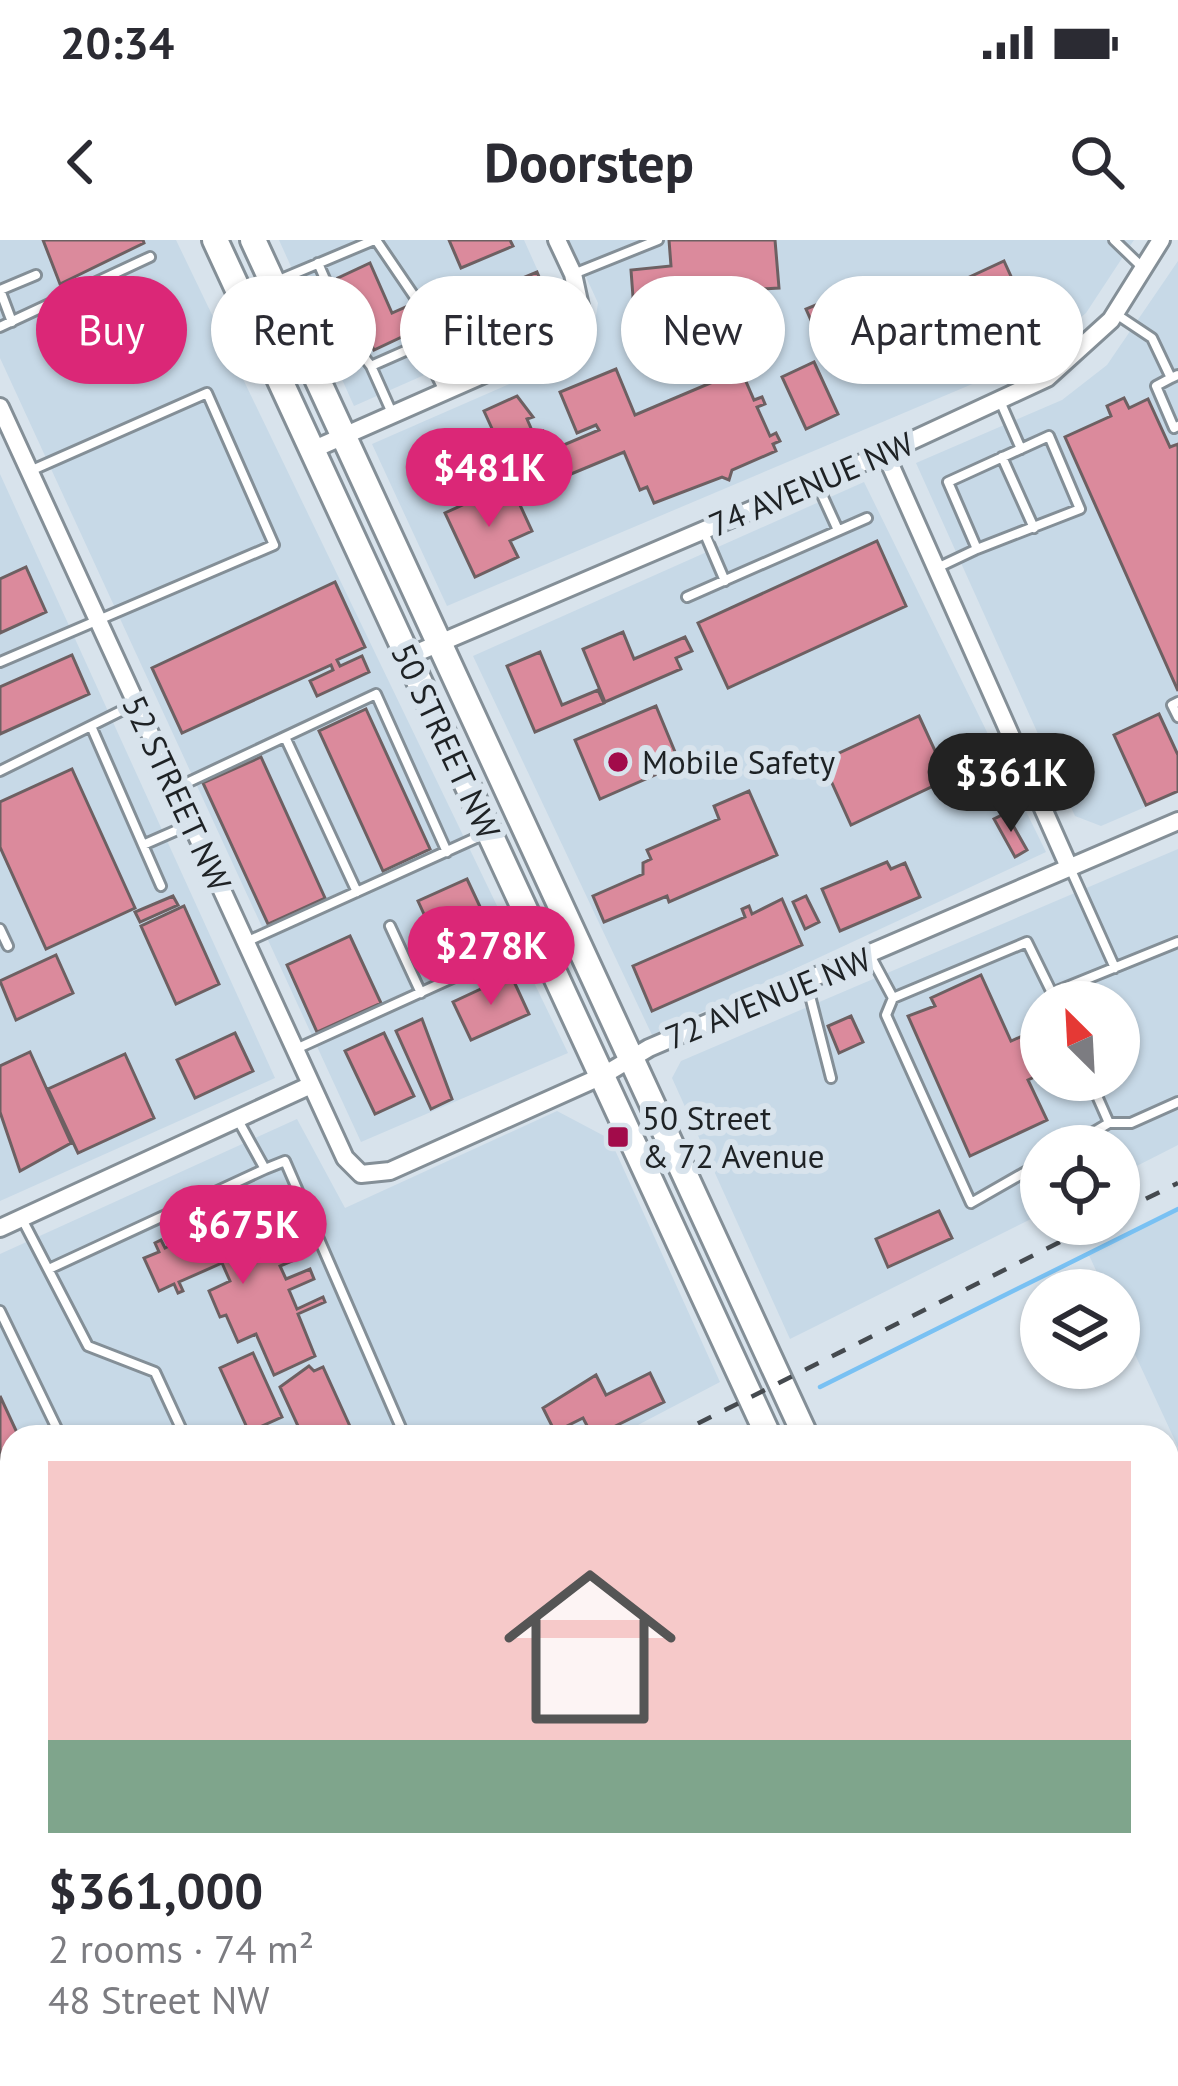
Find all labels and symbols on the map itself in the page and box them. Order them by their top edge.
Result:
street label: 74 AVENUE NW [702,421,920,546]
pin: $481K [405,428,573,530]
street label: 50 STREET NW [382,636,511,846]
street label: 52 STREET NW [113,688,242,898]
pin: $361K [927,733,1095,835]
place label: Mobile Safety [642,740,836,783]
marker: Mobile Safety [605,749,631,775]
pin: $278K [407,906,575,1008]
street label: 72 AVENUE NW [659,937,877,1058]
north arrow [1020,981,1140,1101]
place label: 50 Street & 72 Avenue [642,1096,824,1177]
marker: 50 Street & 72 Avenue [605,1124,631,1150]
pin: $675K [159,1185,327,1287]

